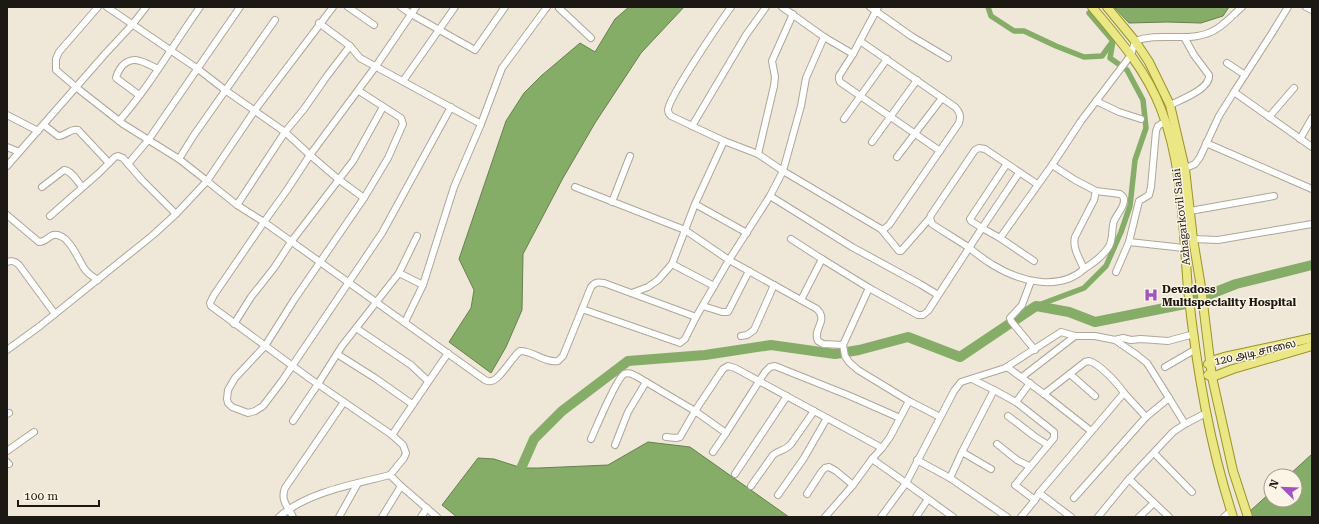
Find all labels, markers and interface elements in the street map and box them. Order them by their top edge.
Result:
street label: Azhagarkovil Salai [1170,167,1193,266]
place label: Devadoss Multispeciality Hospital [1162,283,1297,309]
hospital icon: Devadoss Multispeciality Hospital [1143,287,1159,303]
street label: 120 அடி சாலை [1213,337,1298,369]
north arrow [1263,468,1303,508]
text: N [1267,477,1282,491]
scale bar [18,482,99,508]
text: 100 m [24,489,58,503]

